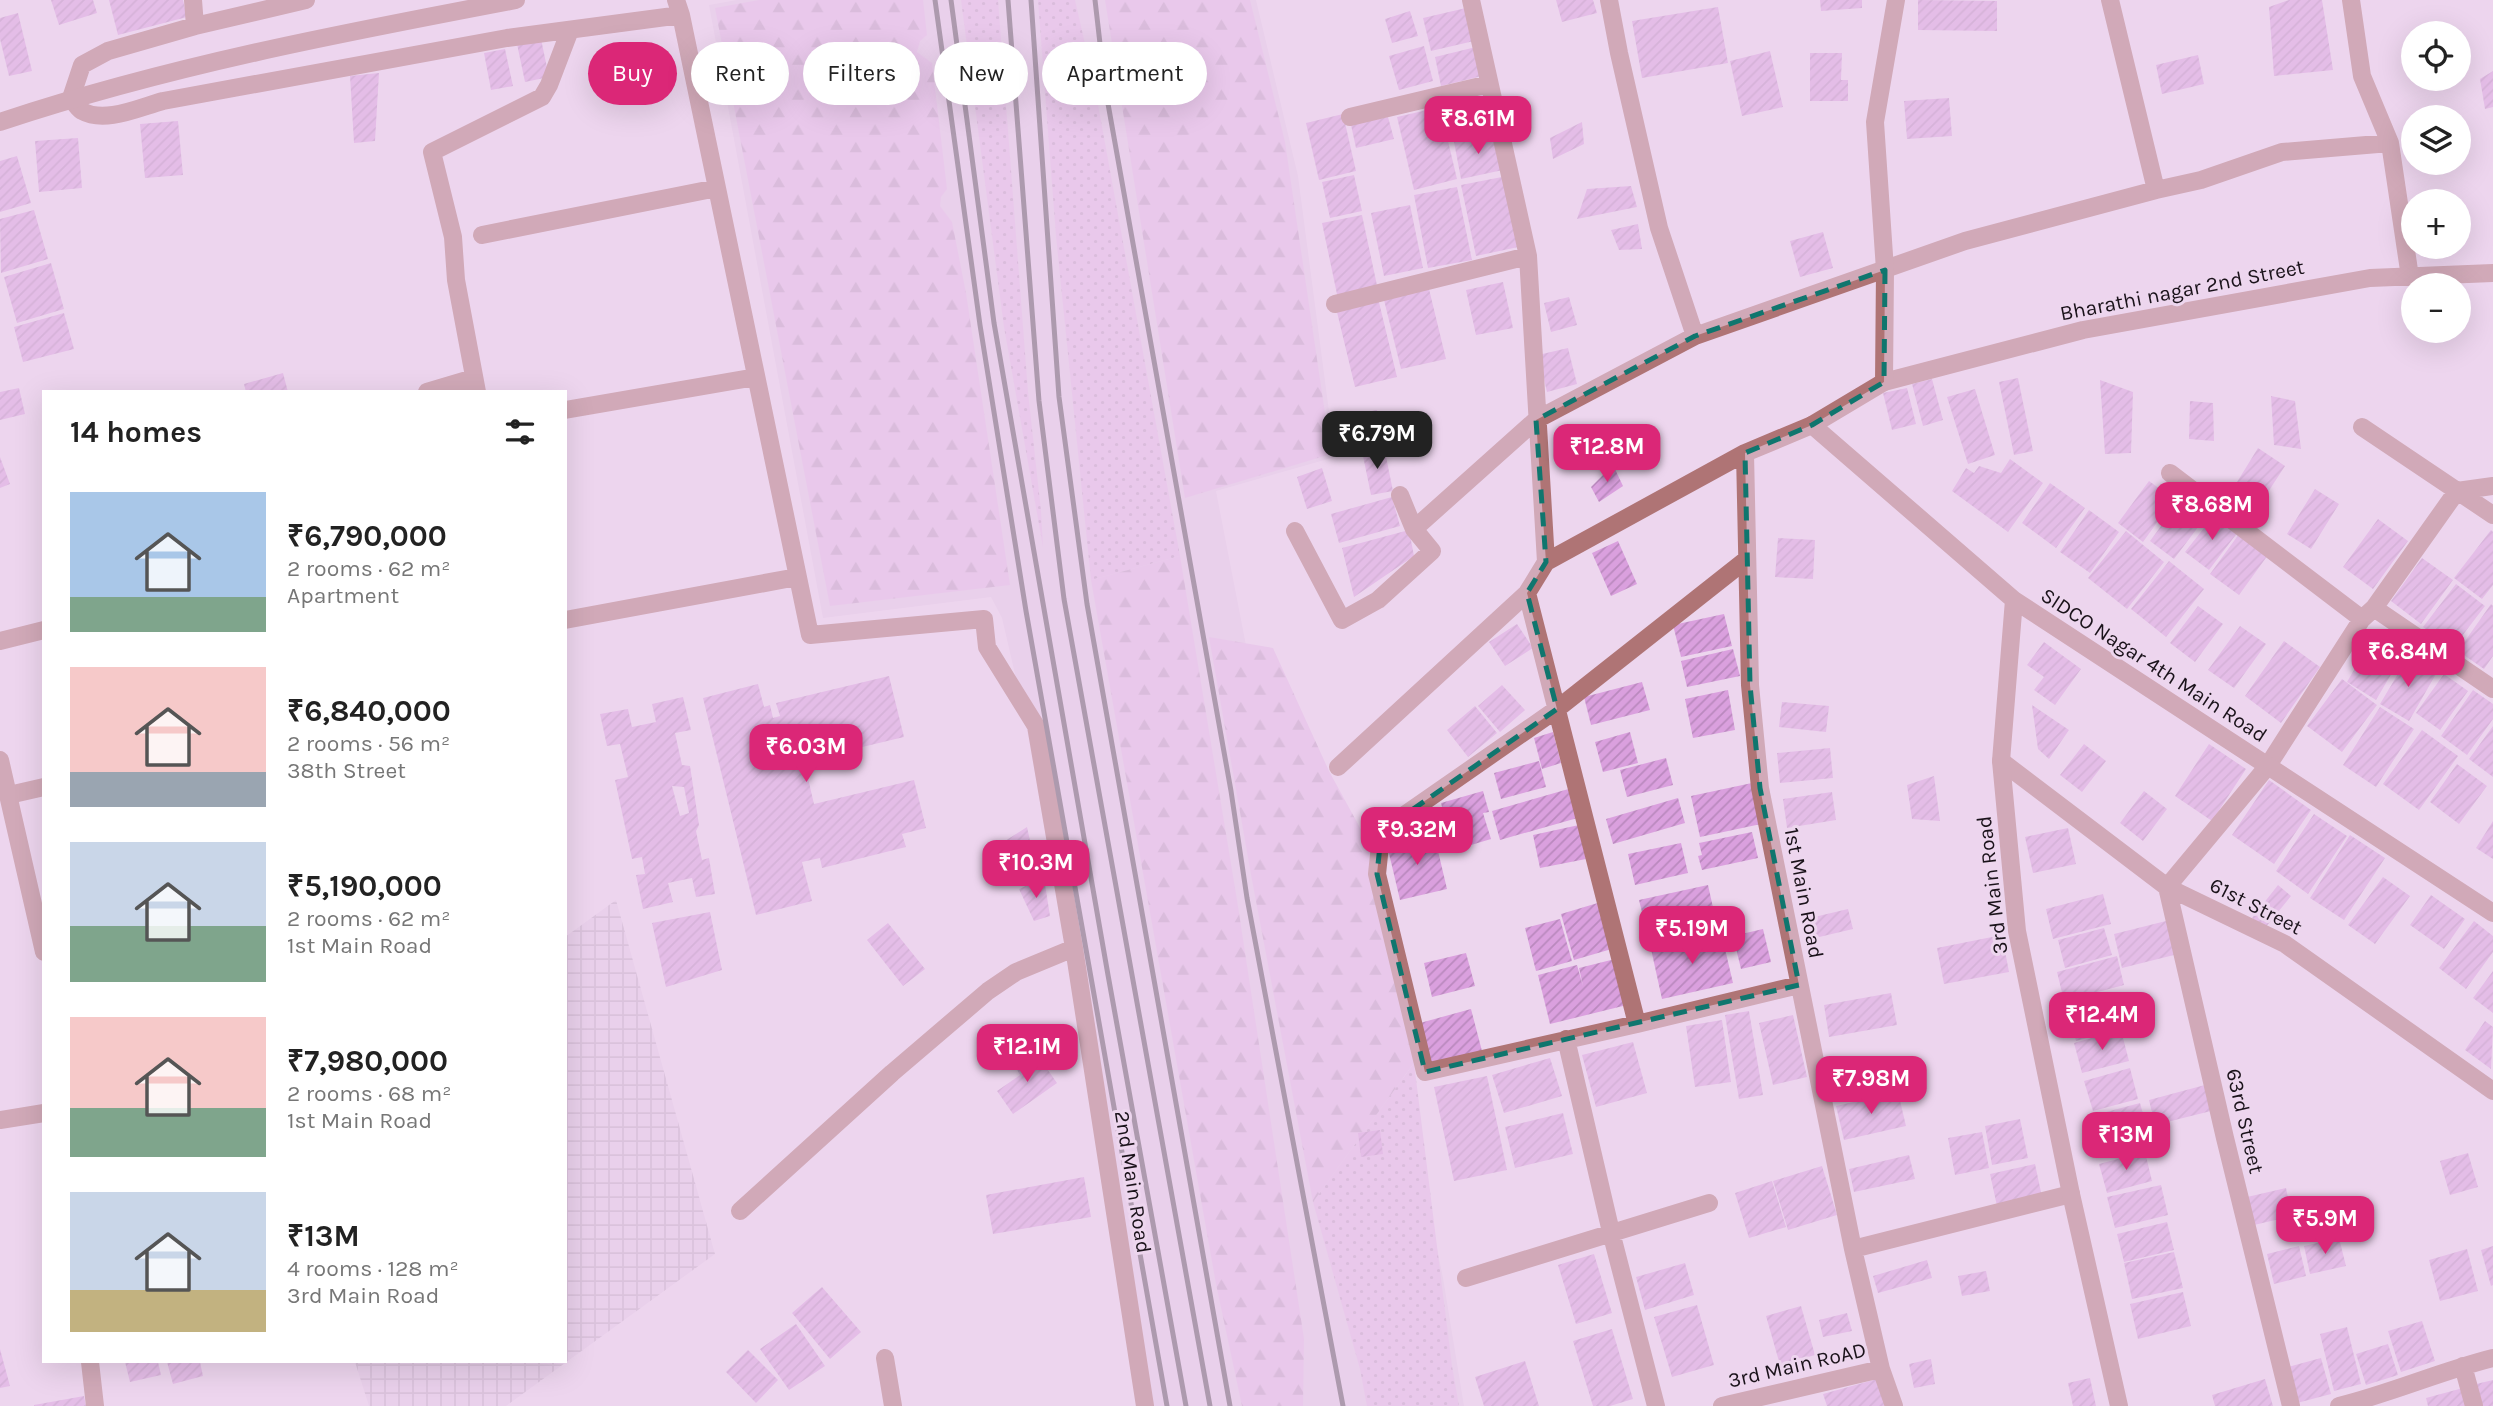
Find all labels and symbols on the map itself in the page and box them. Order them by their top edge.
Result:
pin: ₹8.61M [1421,96,1535,156]
street label: Bharathi nagar 2nd Street [2058,255,2306,325]
pin: ₹6.79M [1320,412,1434,471]
pin: ₹12.8M [1550,424,1664,484]
pin: ₹8.68M [2155,482,2269,542]
street label: SIDCO Nagar 4th Main Road [2036,583,2272,747]
pin: ₹6.84M [2351,630,2465,689]
pin: ₹6.03M [749,724,863,784]
pin: ₹9.32M [1360,808,1474,867]
street label: 3rd Main Road [1972,815,2012,955]
street label: 1st Main Road [1780,826,1828,960]
pin: ₹10.3M [979,841,1093,900]
street label: 61st Street [2206,872,2306,940]
pin: ₹5.19M [1635,906,1749,966]
pin: ₹12.4M [2045,992,2159,1052]
pin: ₹12.1M [970,1024,1084,1084]
pin: ₹7.98M [1814,1056,1928,1116]
street label: 63rd Street [2221,1066,2269,1176]
street label: 2nd Main Road [1110,1109,1156,1255]
pin: ₹13M [2085,1112,2167,1172]
pin: ₹5.9M [2276,1196,2374,1256]
street label: 3rd Main RoAD [1726,1337,1868,1393]

